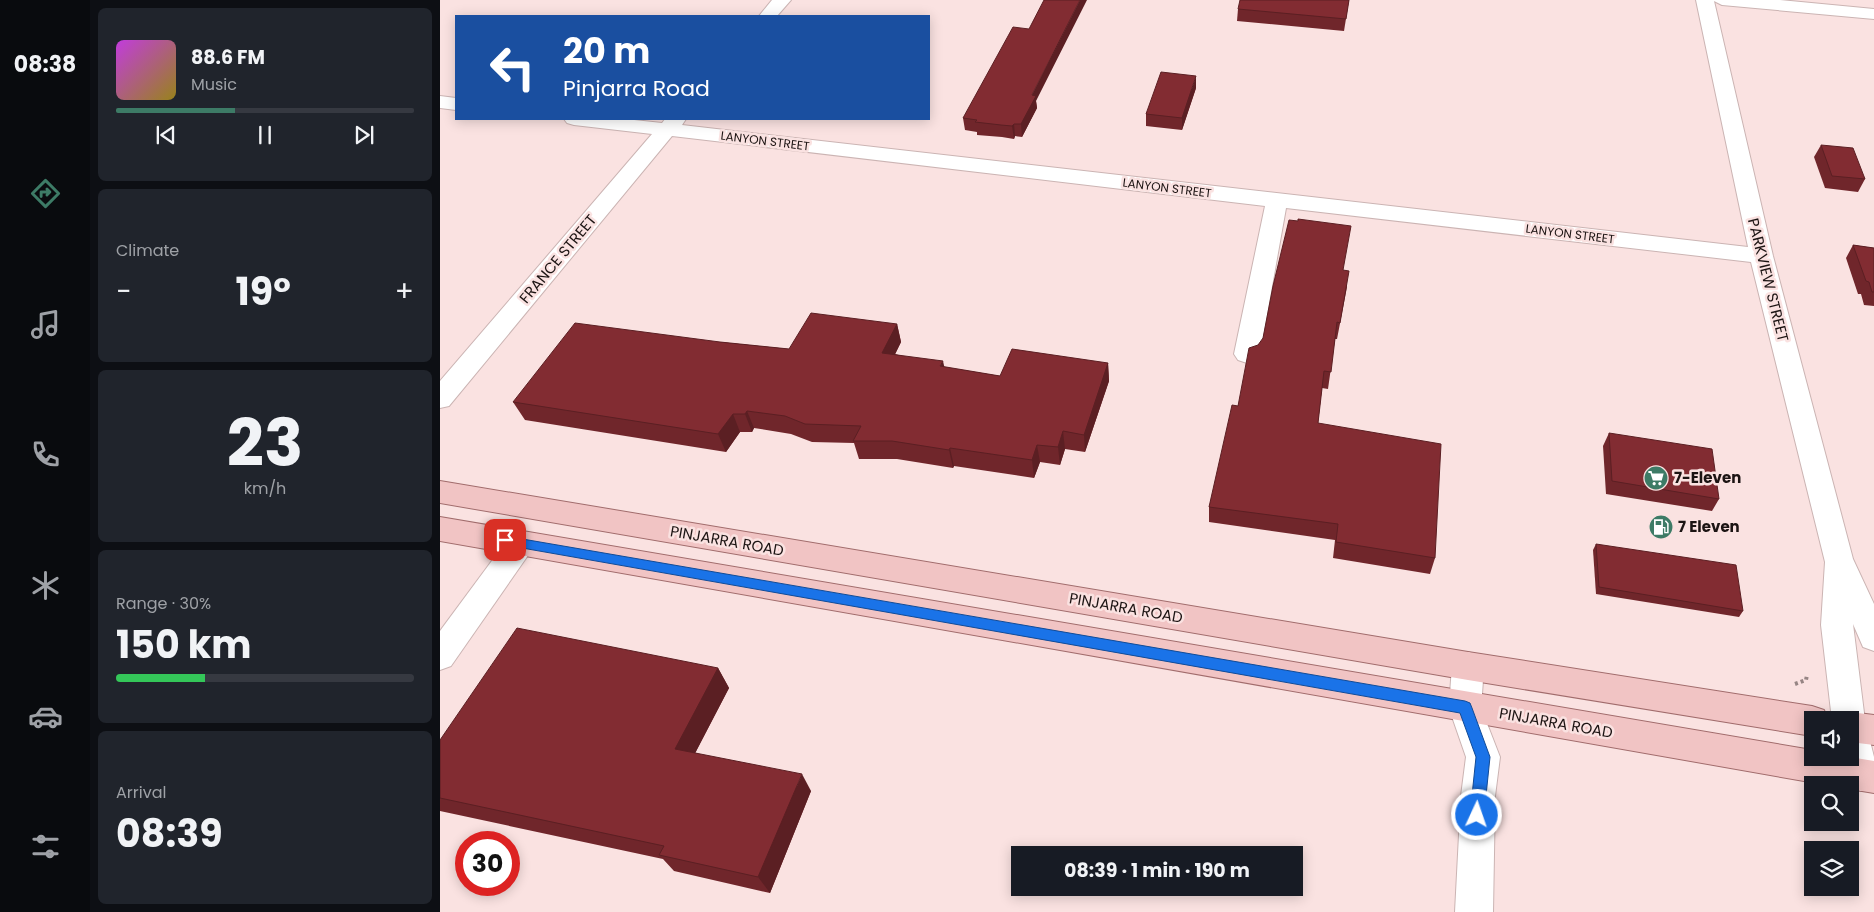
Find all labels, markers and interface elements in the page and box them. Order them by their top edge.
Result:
text: 20 m [563,26,650,75]
icon: left [480,35,545,100]
text: 88.6 FM [191,44,265,71]
text: 08:38 [14,49,76,80]
text: Music [191,73,237,96]
text: Pinjarra Road [563,73,710,104]
icon: previous [152,121,180,149]
icon: pause [251,121,279,149]
icon: next [350,121,378,149]
street label: LANYON STREET [720,127,811,154]
street label: LANYON STREET [1122,174,1213,201]
icon: directions [28,176,63,211]
street label: FRANCE STREET [514,210,601,308]
street label: PARKVIEW STREET [1743,216,1794,344]
street label: LANYON STREET [1525,220,1616,247]
text: Climate [116,239,179,262]
text: 19° [236,265,291,318]
text: − [116,272,131,311]
text: + [395,272,414,311]
icon: music [28,307,63,342]
text: 23 [227,398,303,489]
icon: phone [28,437,63,472]
supermarket icon: 7-Eleven [1643,465,1669,491]
place label: 7-Eleven [1674,467,1741,488]
text: km/h [244,477,286,500]
fuel station icon: 7 Eleven [1648,514,1674,540]
place label: 7 Eleven [1678,516,1740,537]
pin [484,519,526,561]
street label: PINJARRA ROAD [669,520,786,561]
icon: arrive [491,526,519,554]
icon: climate [28,568,63,603]
street label: PINJARRA ROAD [1068,587,1185,628]
text: Range · 30% [116,592,211,615]
text: 150 km [116,618,252,671]
icon: car [28,699,63,734]
street label: PINJARRA ROAD [1498,702,1615,743]
map controls [1804,711,1859,896]
button: sound [1804,711,1859,766]
button: search [1804,776,1859,831]
text: Arrival [116,781,166,804]
position arrow [1450,788,1502,840]
text: 08:39 [116,807,223,860]
icon: filters [28,829,63,864]
speed limit sign: 30 [455,831,520,896]
button: layers [1804,841,1859,896]
text: 08:39 · 1 min · 190 m [1064,857,1250,884]

